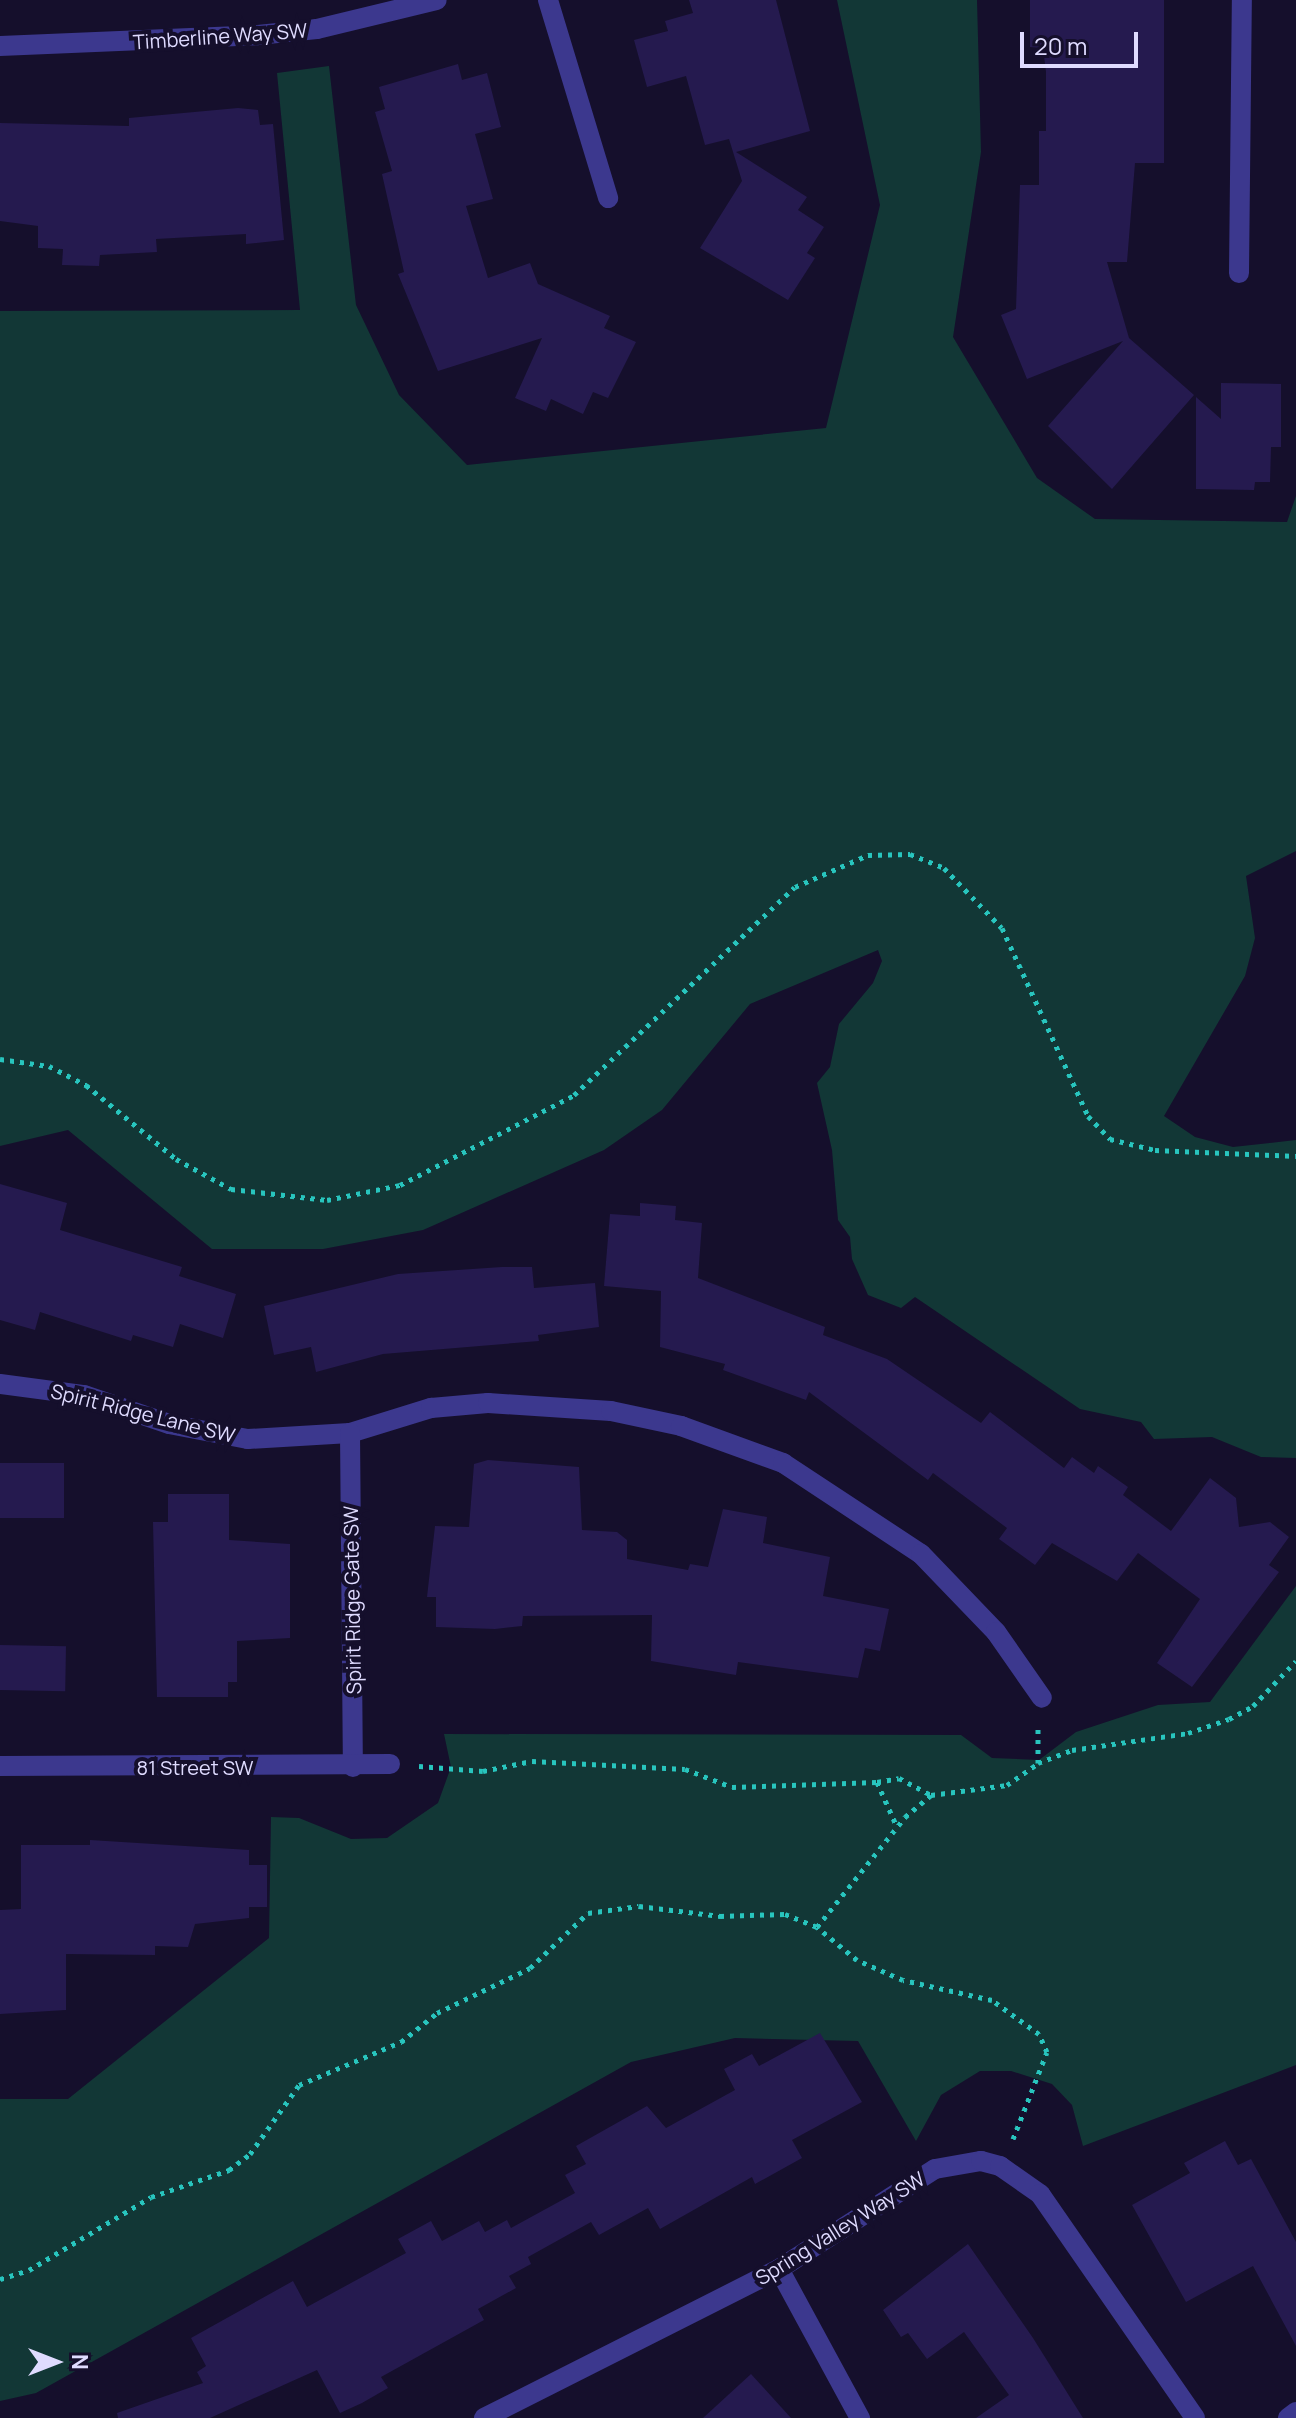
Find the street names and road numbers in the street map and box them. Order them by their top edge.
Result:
street label: Timberline Way SW [132,18,308,54]
street label: Spirit Ridge Lane SW [48,1379,238,1447]
street label: Spirit Ridge Gate SW [338,1506,366,1694]
street label: 81 Street SW [137,1755,253,1779]
street label: Spring Valley Way SW [751,2166,929,2290]

